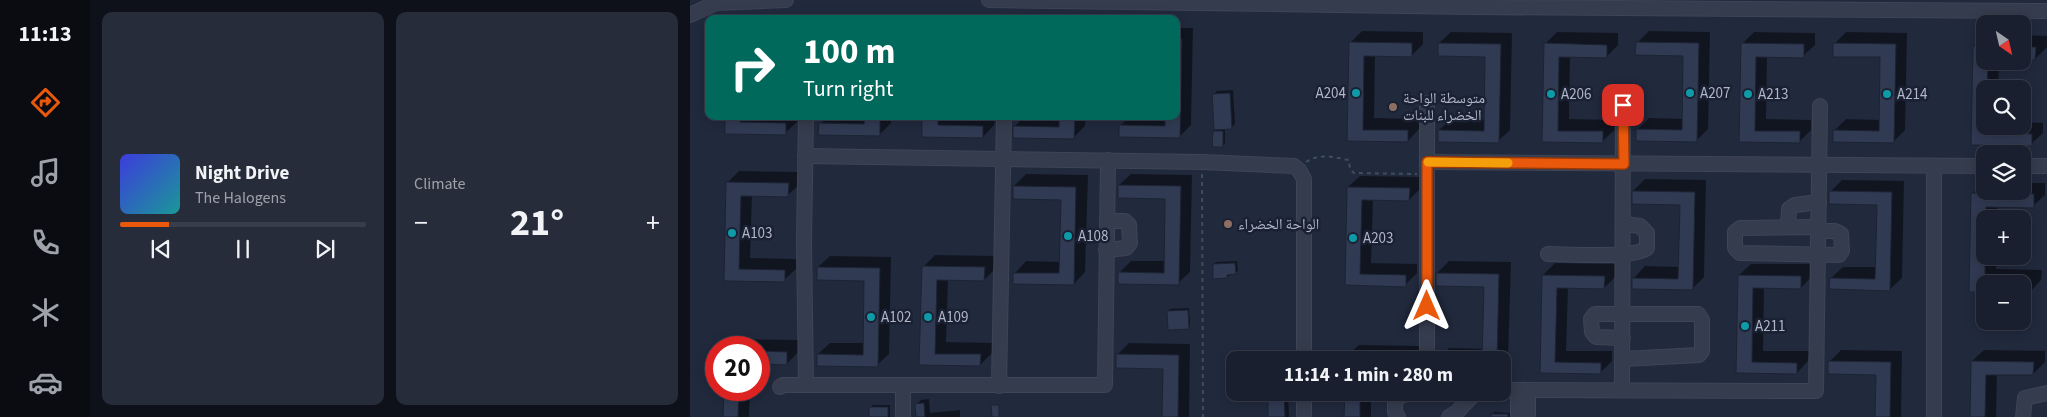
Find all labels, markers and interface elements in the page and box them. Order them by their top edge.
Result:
north arrow [1976,15,2031,70]
map controls [1976,15,2031,330]
text: 11:13 [18,18,72,50]
text: 100 m [803,27,895,77]
icon: right [720,35,785,100]
text: Turn right [803,73,893,105]
button: search [1976,80,2031,135]
place label: A204 [1315,83,1347,104]
place label: A207 [1700,83,1731,104]
place label: A206 [1561,84,1592,105]
pin [1602,84,1644,126]
place label: A213 [1758,84,1789,105]
place label: A214 [1897,84,1928,105]
icon: directions [28,85,63,120]
marker: A204 [1350,87,1362,99]
marker: A207 [1684,87,1696,99]
place label: متوسطة الواحة الخضراء للبنات [1403,88,1485,126]
marker: A206 [1545,88,1557,100]
marker: A213 [1742,88,1754,100]
marker: A214 [1881,88,1893,100]
icon: arrive [1609,91,1637,119]
marker: متوسطة الواحة الخضراء للبنات [1387,101,1399,113]
button: layers [1976,145,2031,200]
icon: music [28,155,63,190]
text: Night Drive [195,160,289,187]
text: Climate [414,173,465,195]
text: The Halogens [195,187,286,209]
text: 21° [510,196,564,250]
text: − [414,203,428,243]
text: + [646,203,660,243]
button: + [1976,210,2031,265]
place label: الواحة الخضراء [1238,214,1319,235]
marker: الواحة الخضراء [1222,218,1234,230]
place label: A103 [742,223,773,244]
icon: phone [28,225,63,260]
place label: A108 [1078,226,1109,247]
marker: A103 [726,227,738,239]
place label: A203 [1363,228,1394,249]
marker: A108 [1062,230,1074,242]
marker: A203 [1347,232,1359,244]
icon: previous [147,235,175,263]
icon: pause [229,235,257,263]
icon: next [311,235,339,263]
button: − [1976,275,2031,330]
position arrow [1400,279,1452,331]
icon: climate [28,295,63,330]
place label: A102 [881,307,912,328]
place label: A109 [938,307,969,328]
marker: A102 [865,311,877,323]
marker: A109 [922,311,934,323]
place label: A211 [1755,316,1786,337]
marker: A211 [1739,320,1751,332]
speed limit sign: 20 [705,336,770,401]
text: 11:14 · 1 min · 280 m [1284,362,1453,389]
icon: car [28,365,63,400]

